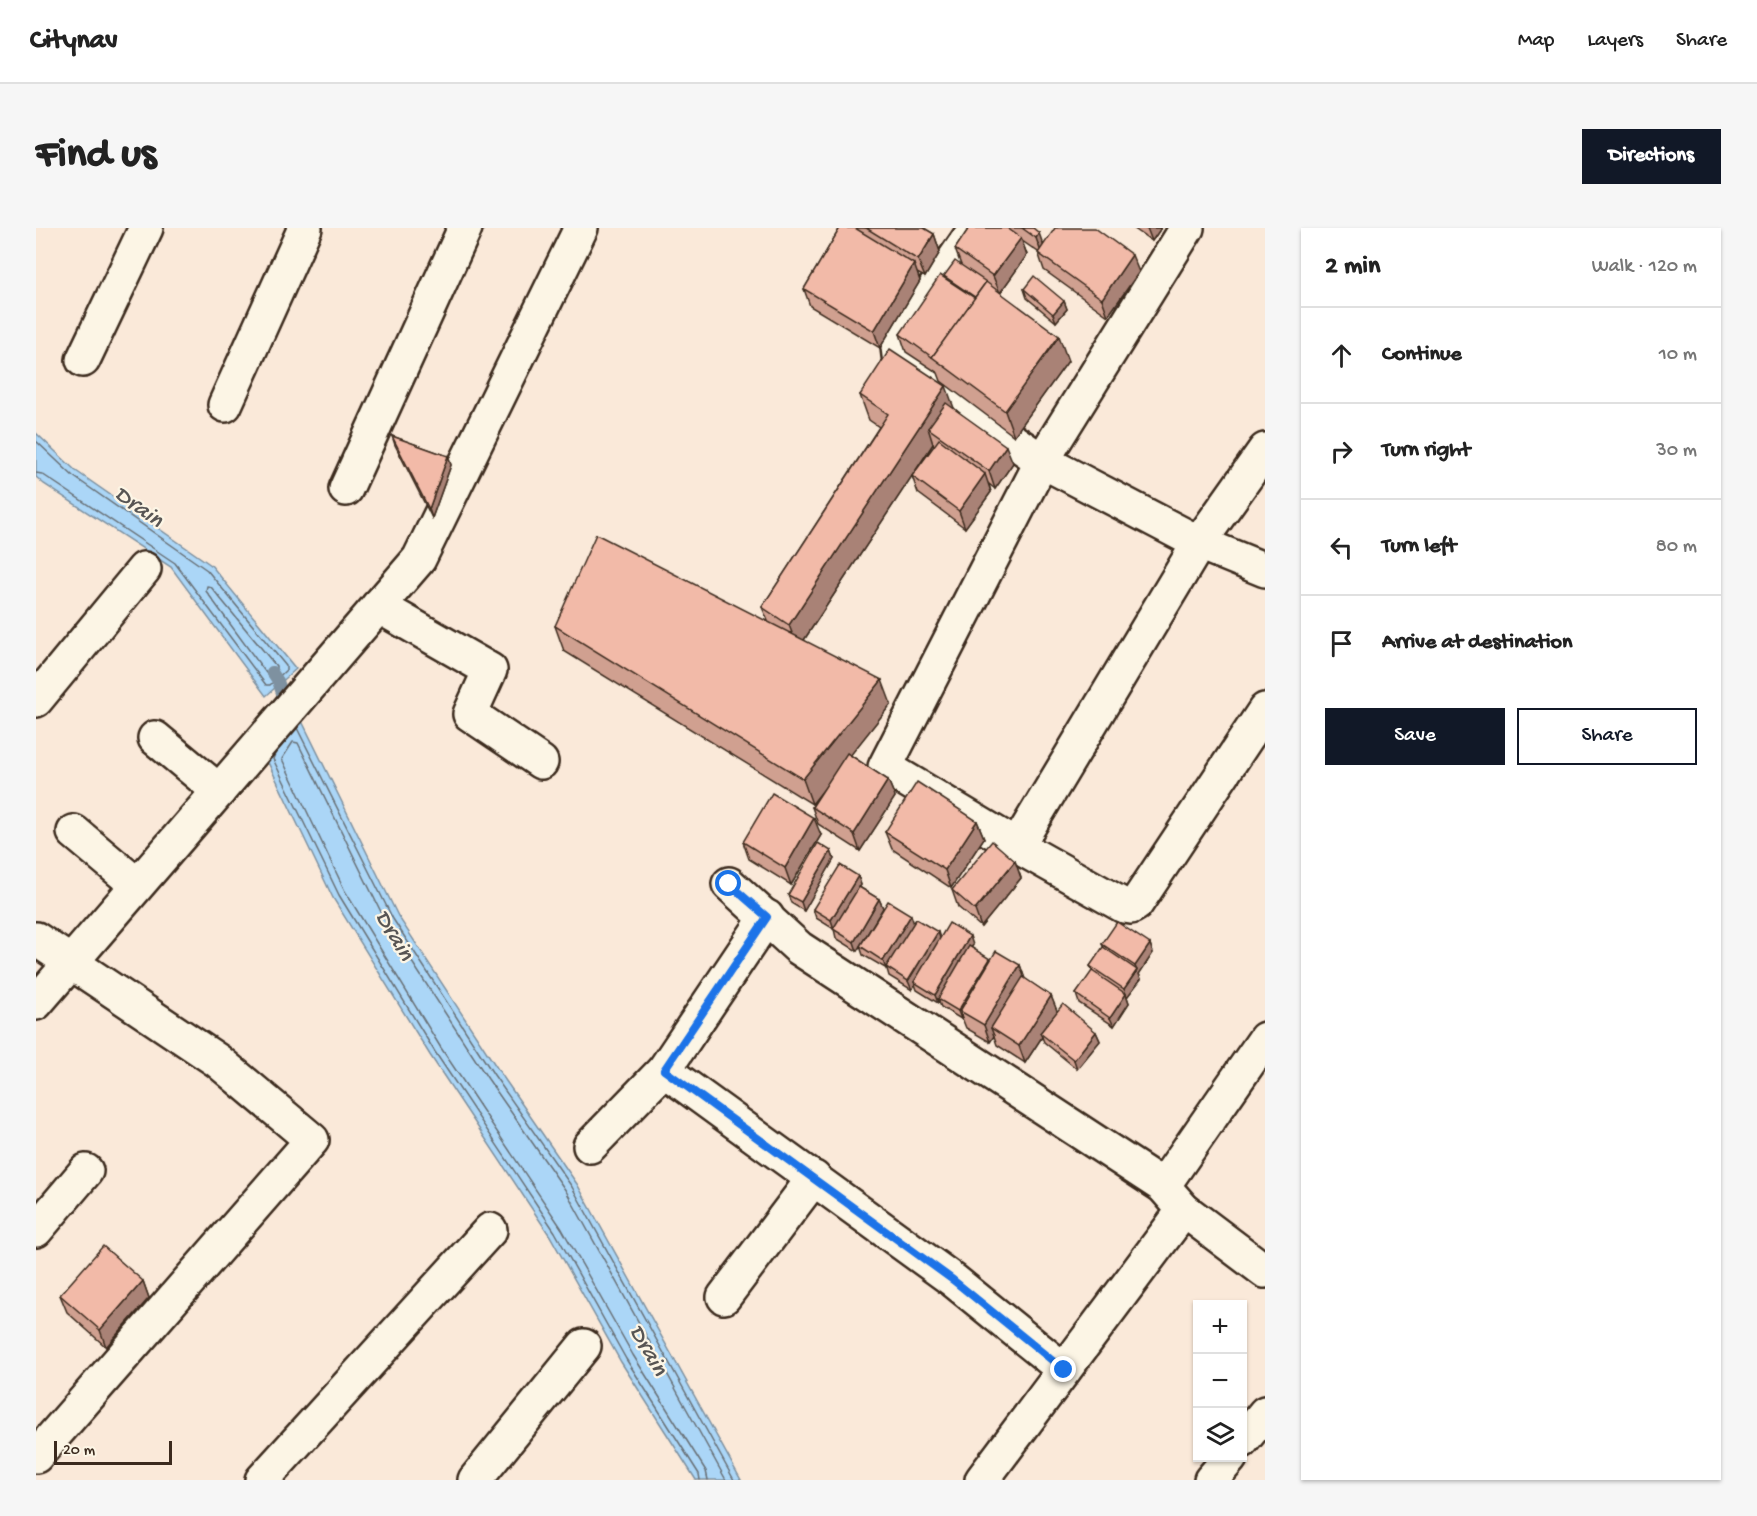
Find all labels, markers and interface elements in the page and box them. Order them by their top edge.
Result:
text: Citynav [30,25,118,58]
text: Map [1518,29,1554,54]
text: Layers [1587,29,1643,54]
text: Share [1676,29,1727,54]
button: Directions [1582,129,1721,184]
text: Find us [36,132,156,181]
text: 2 min [1325,252,1380,283]
text: Walk · 120 m [1592,256,1697,279]
icon: ahead [1325,339,1358,372]
text: Continue [1382,342,1462,368]
text: 10 m [1659,344,1697,367]
icon: right [1325,435,1358,468]
text: Turn right [1382,438,1470,464]
text: 30 m [1656,440,1697,463]
water label: Drain [108,480,169,536]
icon: left [1325,531,1358,564]
text: Turn left [1382,534,1456,560]
text: 80 m [1656,536,1697,559]
icon: arrive [1325,627,1358,660]
text: Arrive at destination [1382,630,1572,656]
button: Save [1325,708,1505,765]
button: Share [1517,708,1697,765]
route start [715,870,741,896]
water label: Drain [367,905,420,967]
map controls [1193,1300,1247,1462]
button: + [1193,1300,1247,1354]
water label: Drain [621,1320,673,1382]
button: − [1193,1354,1247,1408]
route end [1050,1356,1076,1382]
button: layers [1193,1408,1247,1462]
scale bar [54,1438,172,1466]
text: 20 m [63,1442,95,1461]

